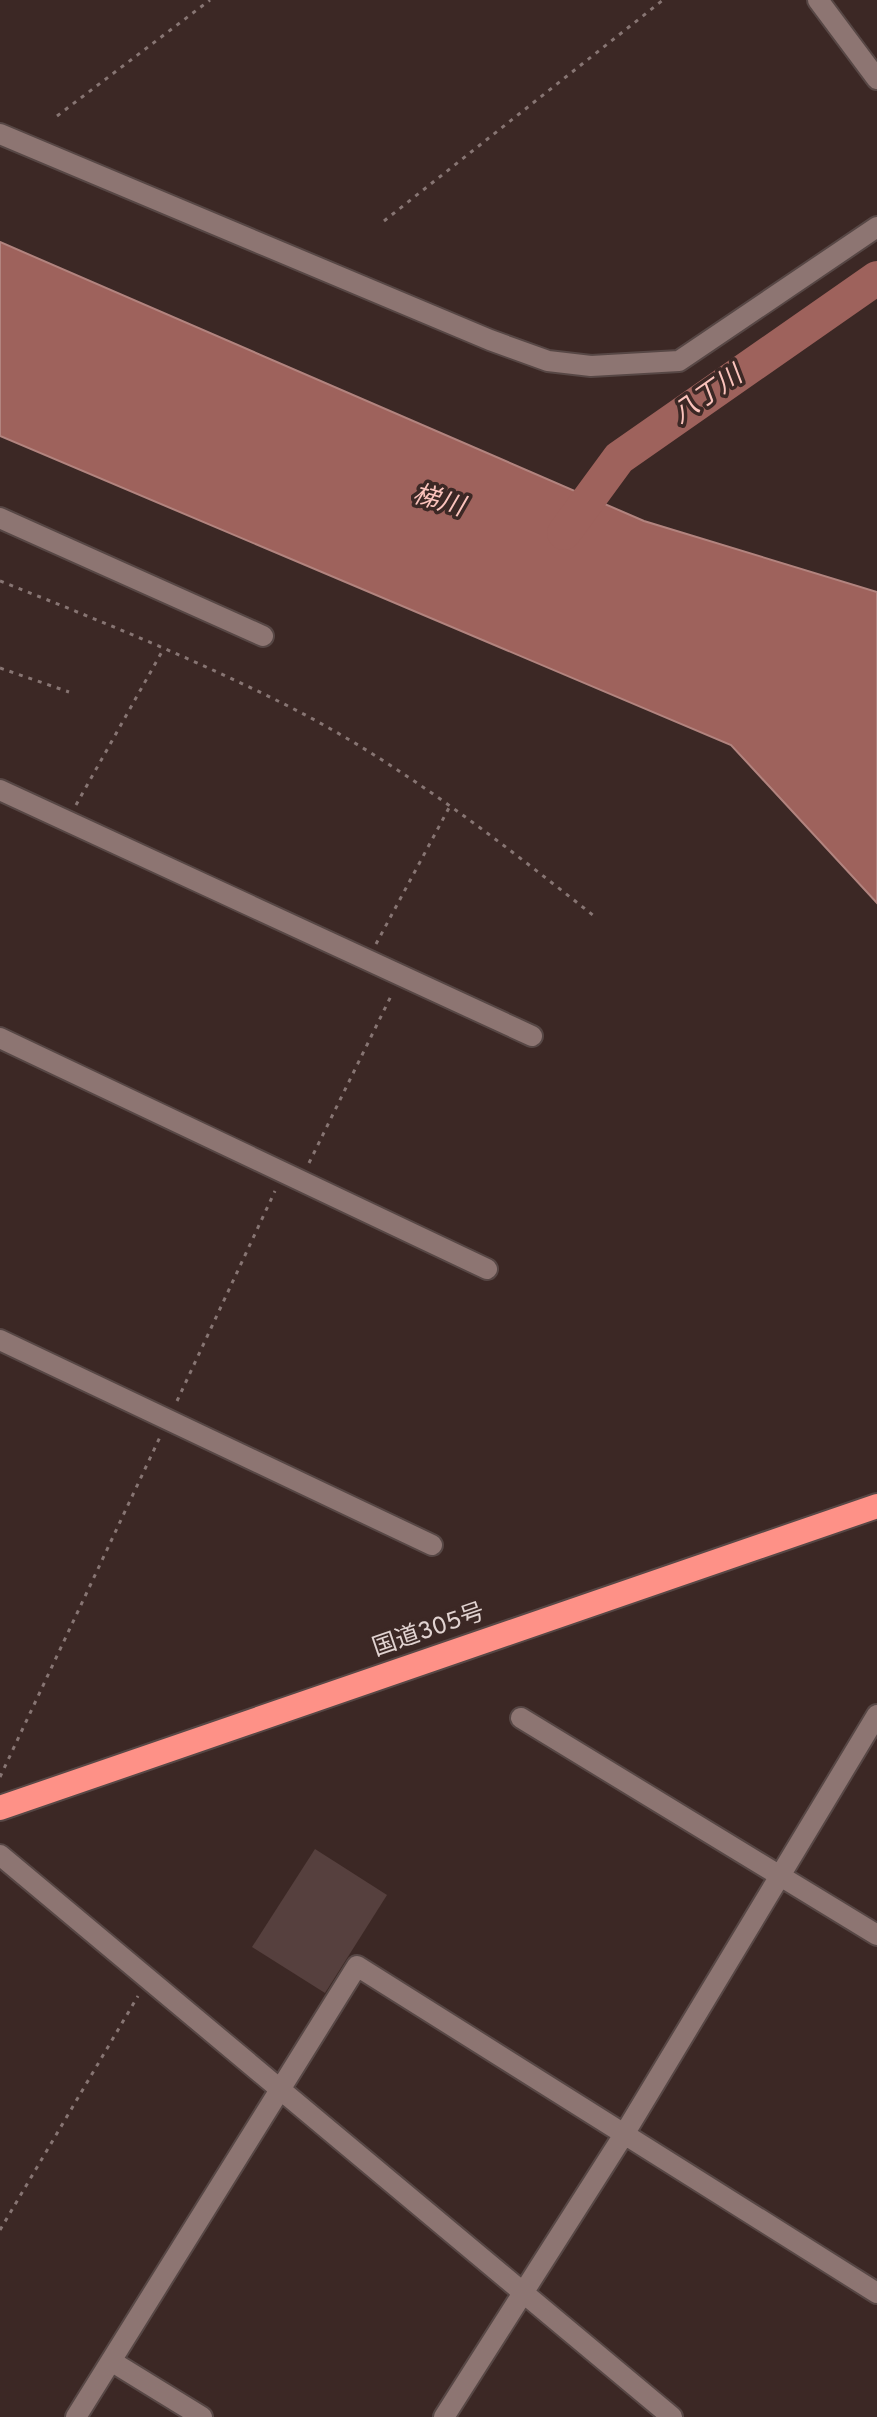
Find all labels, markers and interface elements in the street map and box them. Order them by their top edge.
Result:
water label: 八丁川 [667,358,752,432]
water label: 梯川 [408,479,470,526]
street label: 国道305号 [369,1598,489,1664]

